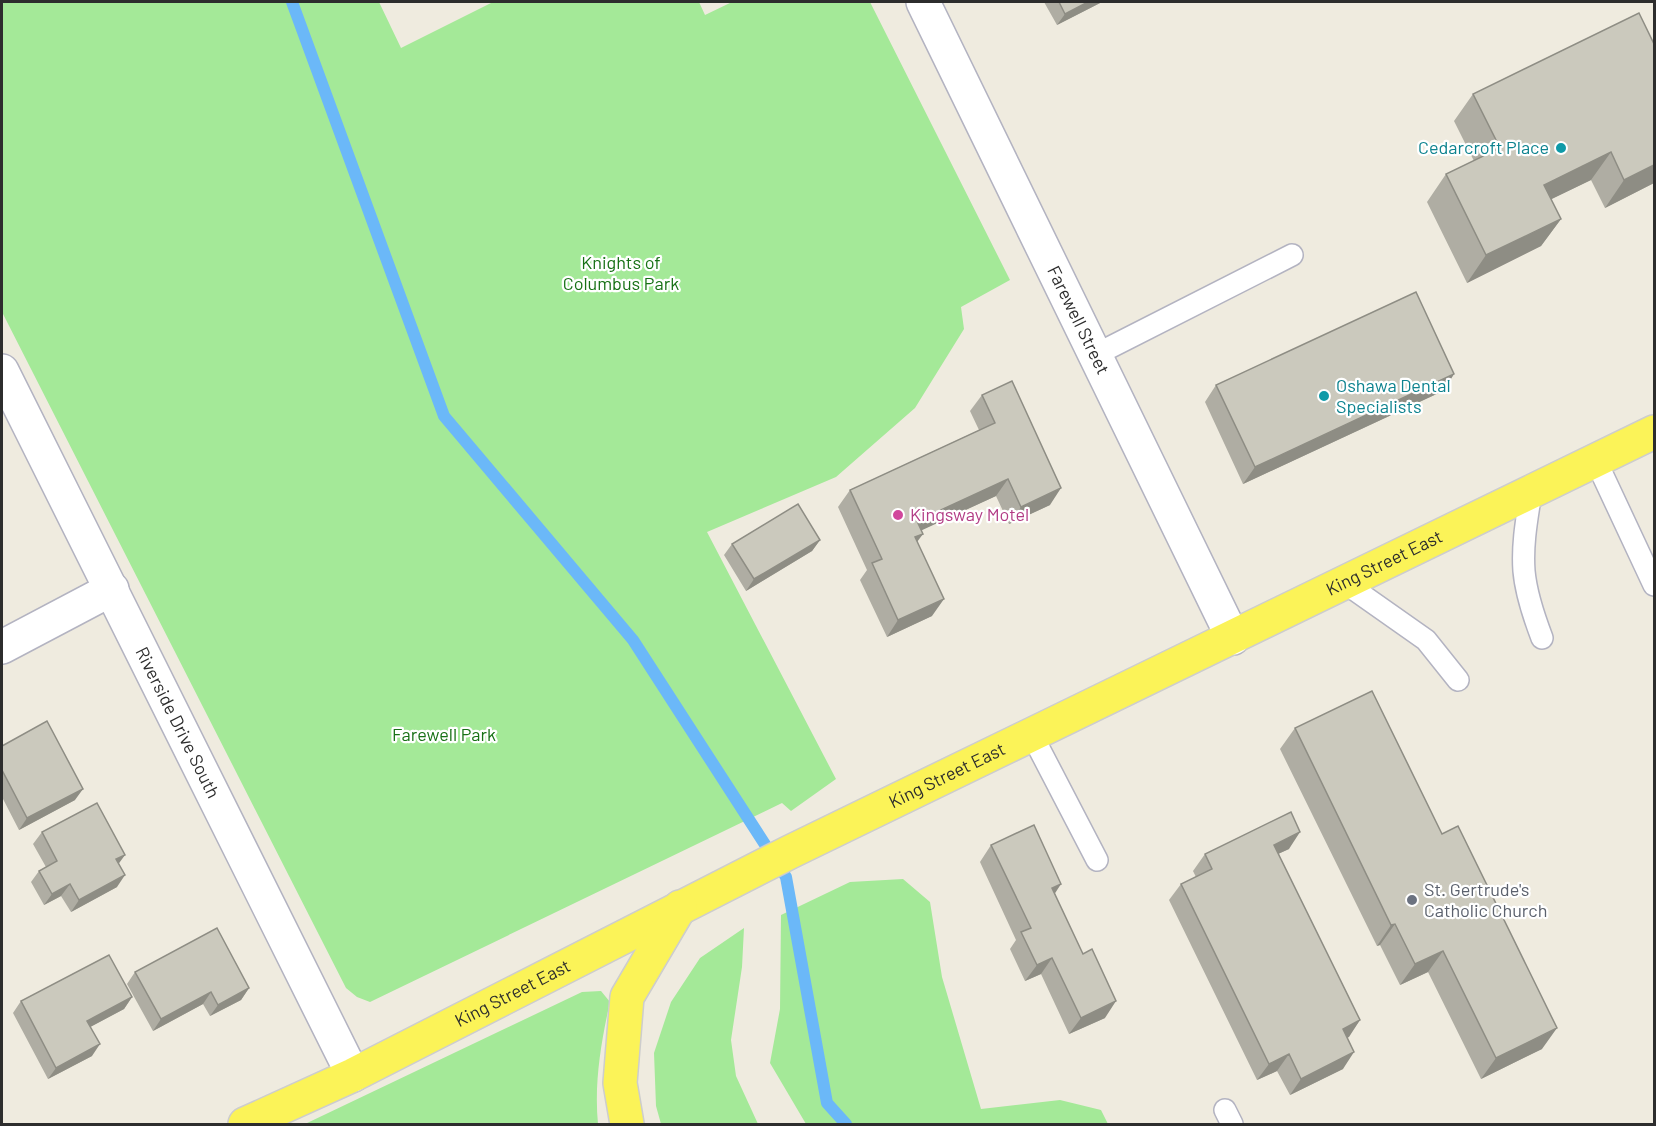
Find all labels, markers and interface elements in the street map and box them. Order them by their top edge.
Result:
place label: Cedarcroft Place [1418,136,1549,158]
marker: Cedarcroft Place [1554,141,1568,155]
park label: Knights of Columbus Park [563,251,679,294]
street label: Farewell Street [1043,262,1115,378]
place label: Oshawa Dental Specialists [1336,374,1451,417]
marker: Oshawa Dental Specialists [1317,389,1331,403]
place label: Kingsway Motel [910,503,1029,525]
marker: Kingsway Motel [891,508,905,522]
street label: King Street East [1322,525,1446,600]
street label: Riverside Drive South [131,643,225,802]
park label: Farewell Park [392,723,496,745]
street label: King Street East [885,737,1009,812]
place label: St. Gertrude's Catholic Church [1424,878,1547,921]
marker: St. Gertrude's Catholic Church [1405,893,1419,907]
street label: King Street East [451,954,574,1031]

